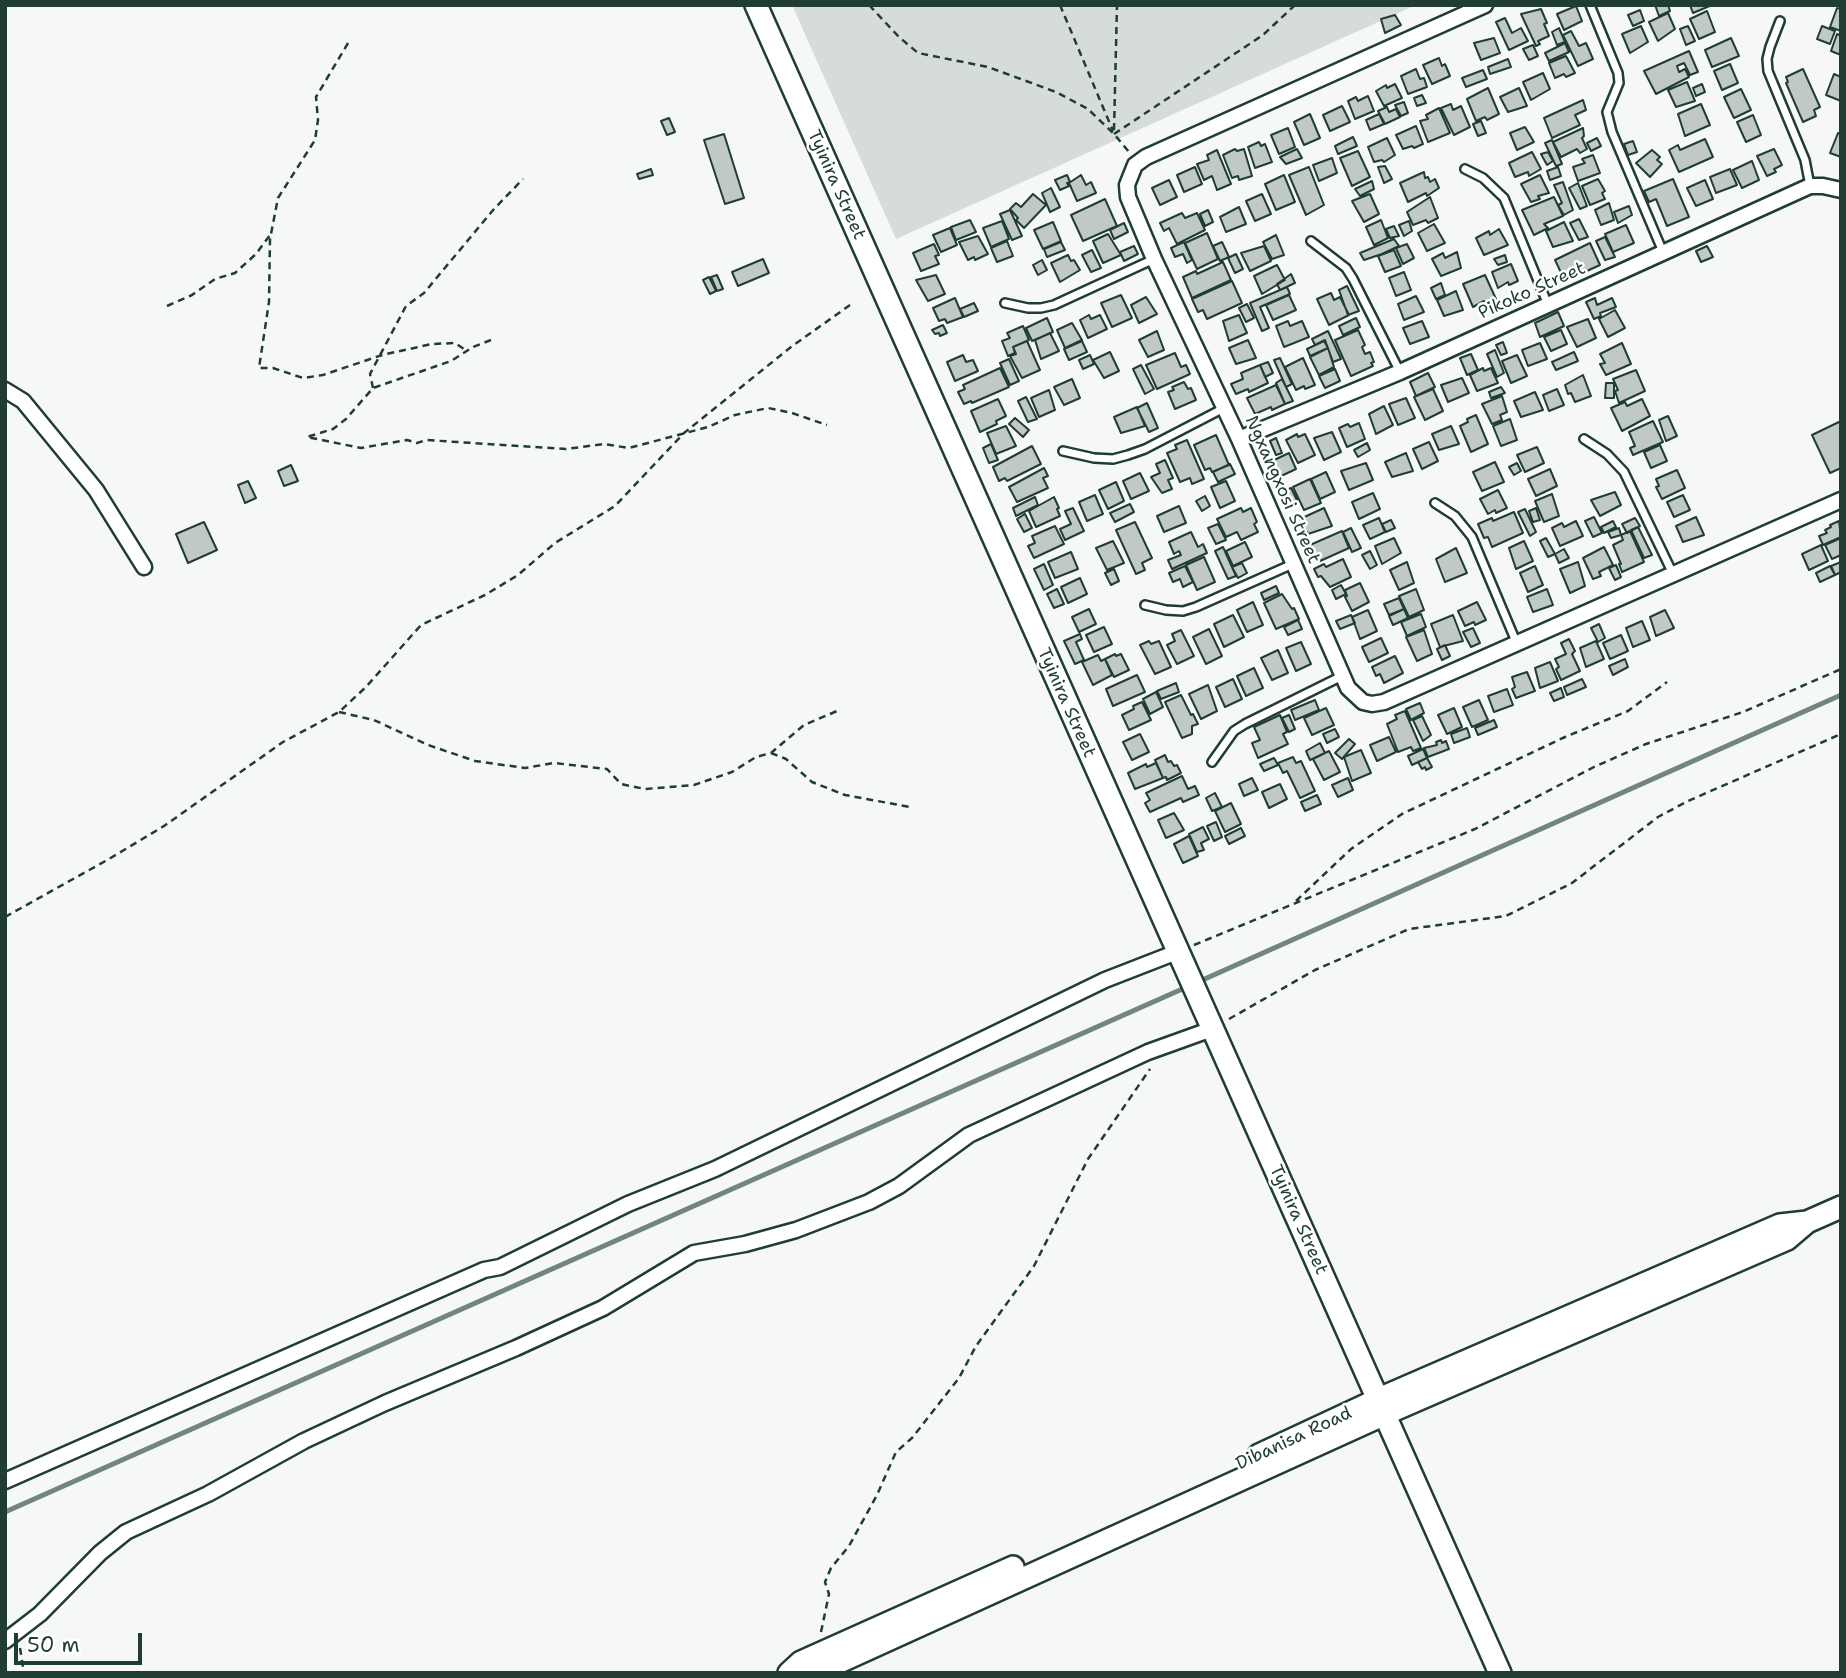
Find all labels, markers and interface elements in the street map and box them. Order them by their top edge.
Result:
street label: Tyinira Street [802,127,870,243]
street label: Pikoko Street [1475,258,1589,324]
street label: Ngxangxosi Street [1240,413,1324,567]
street label: Tyinira Street [1032,645,1100,761]
street label: Tyinira Street [1264,1162,1332,1278]
street label: Dibanisa Road [1233,1403,1355,1475]
scale bar [18,1618,145,1662]
text: 50 m [27,1631,80,1659]

